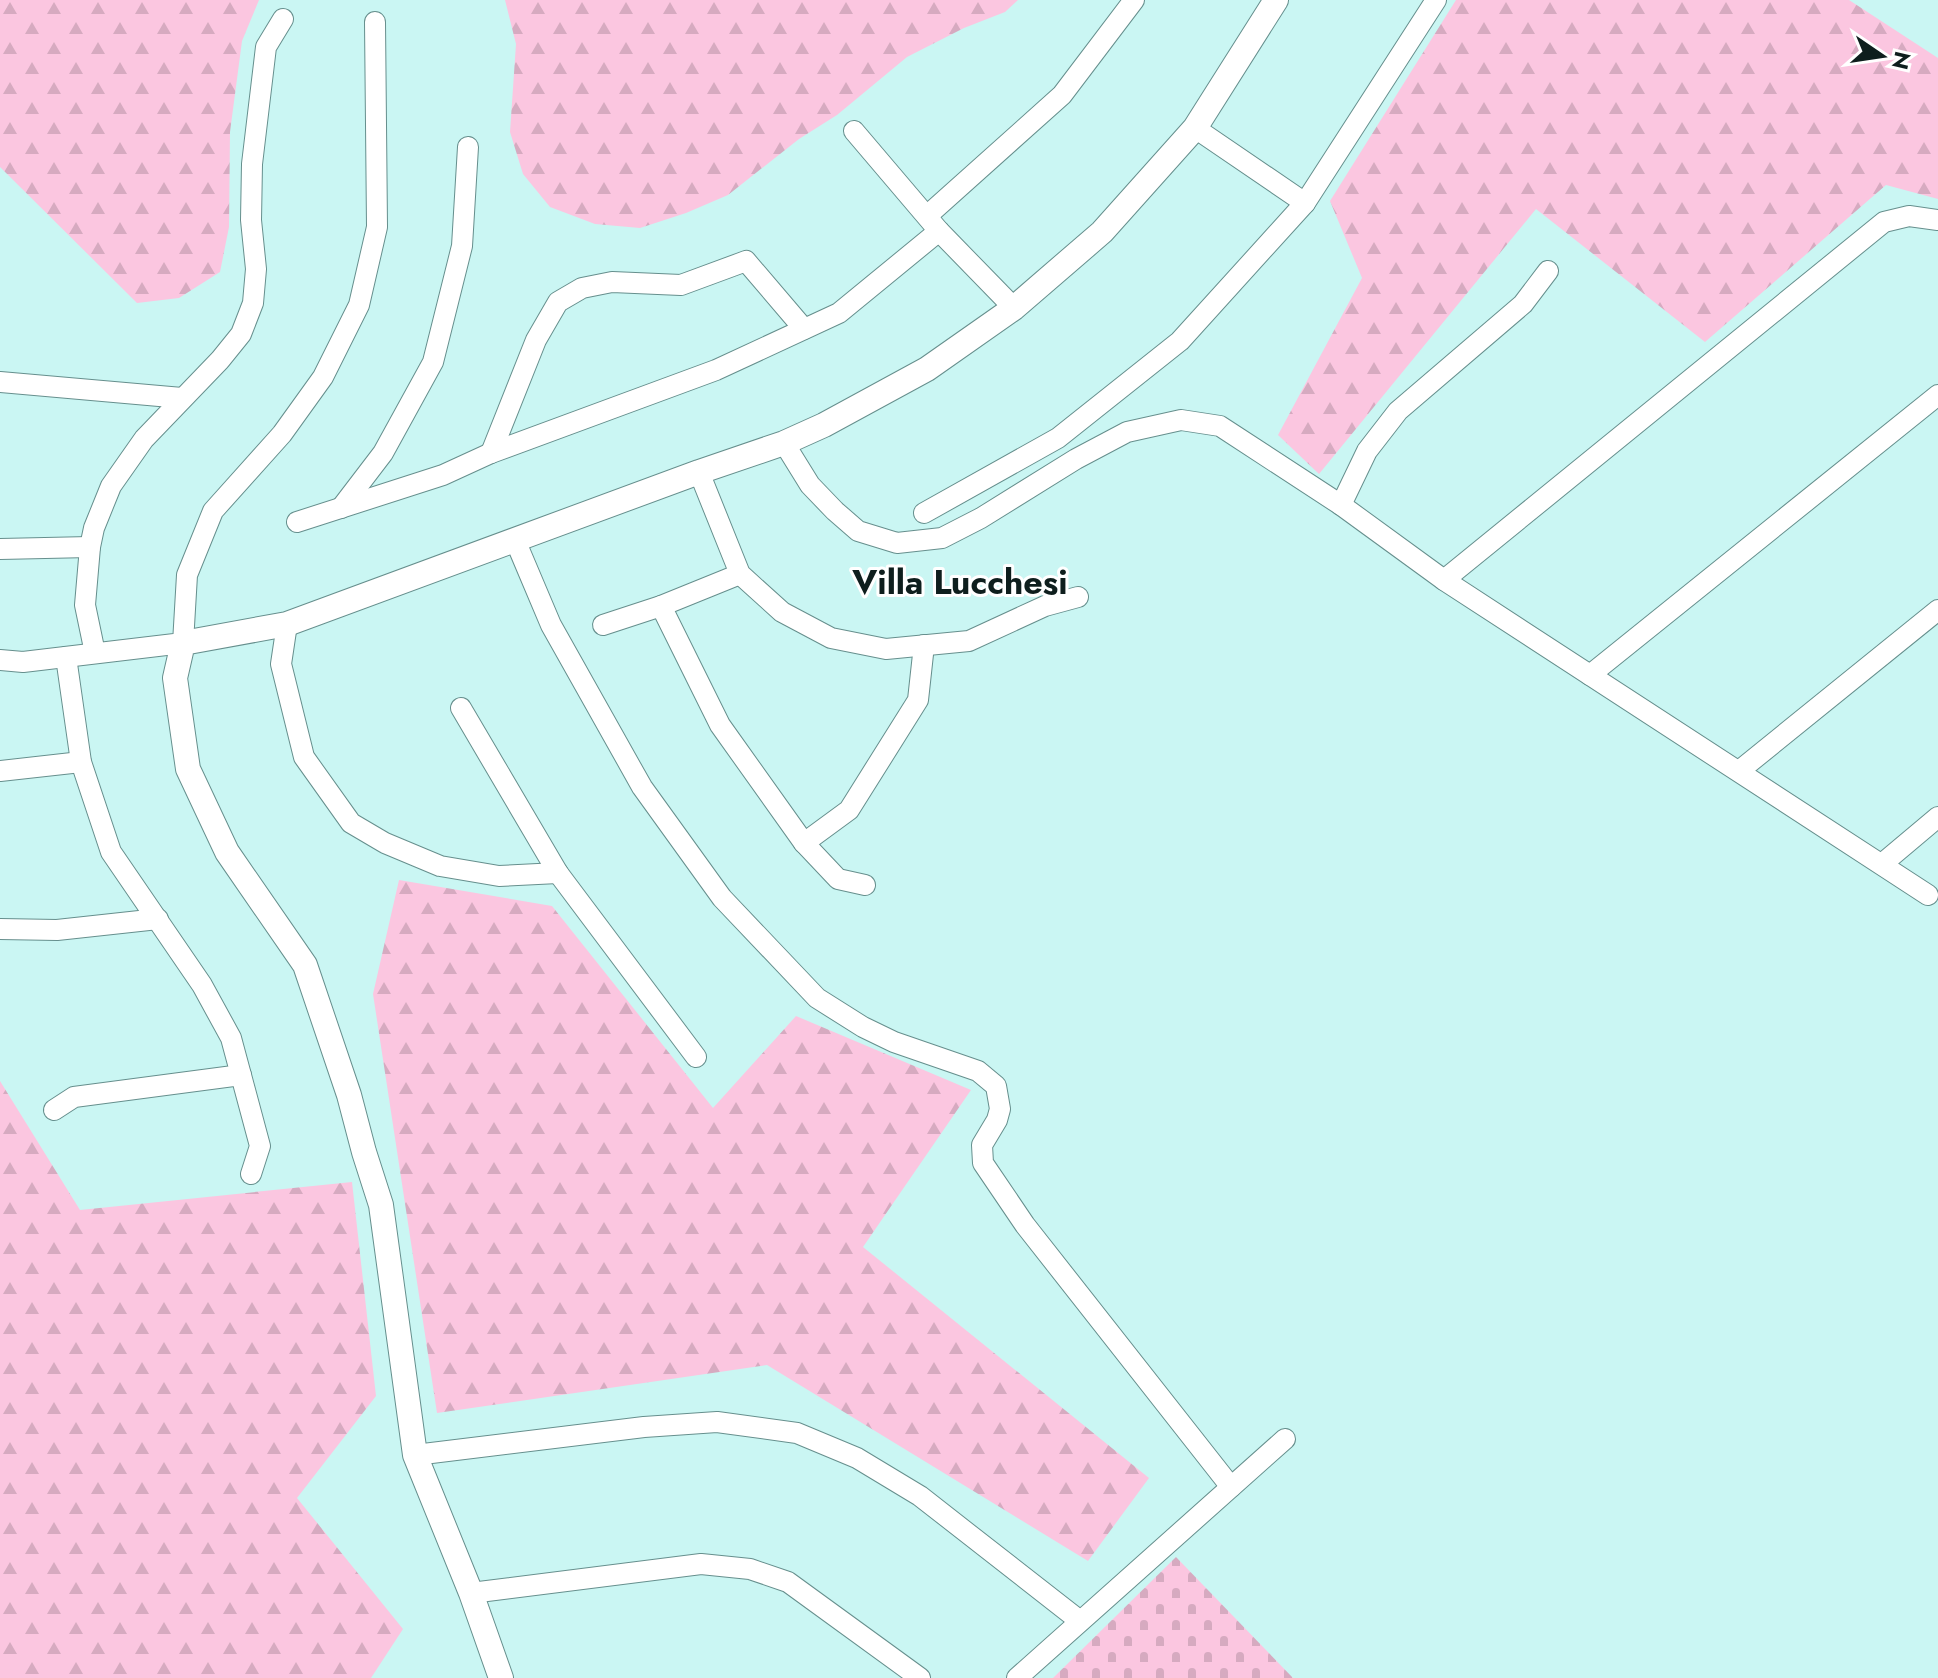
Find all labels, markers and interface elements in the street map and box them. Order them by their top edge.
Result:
north arrow [1842,16,1922,96]
text: N [1884,48,1919,73]
district label: Villa Lucchesi [851,558,1068,607]

